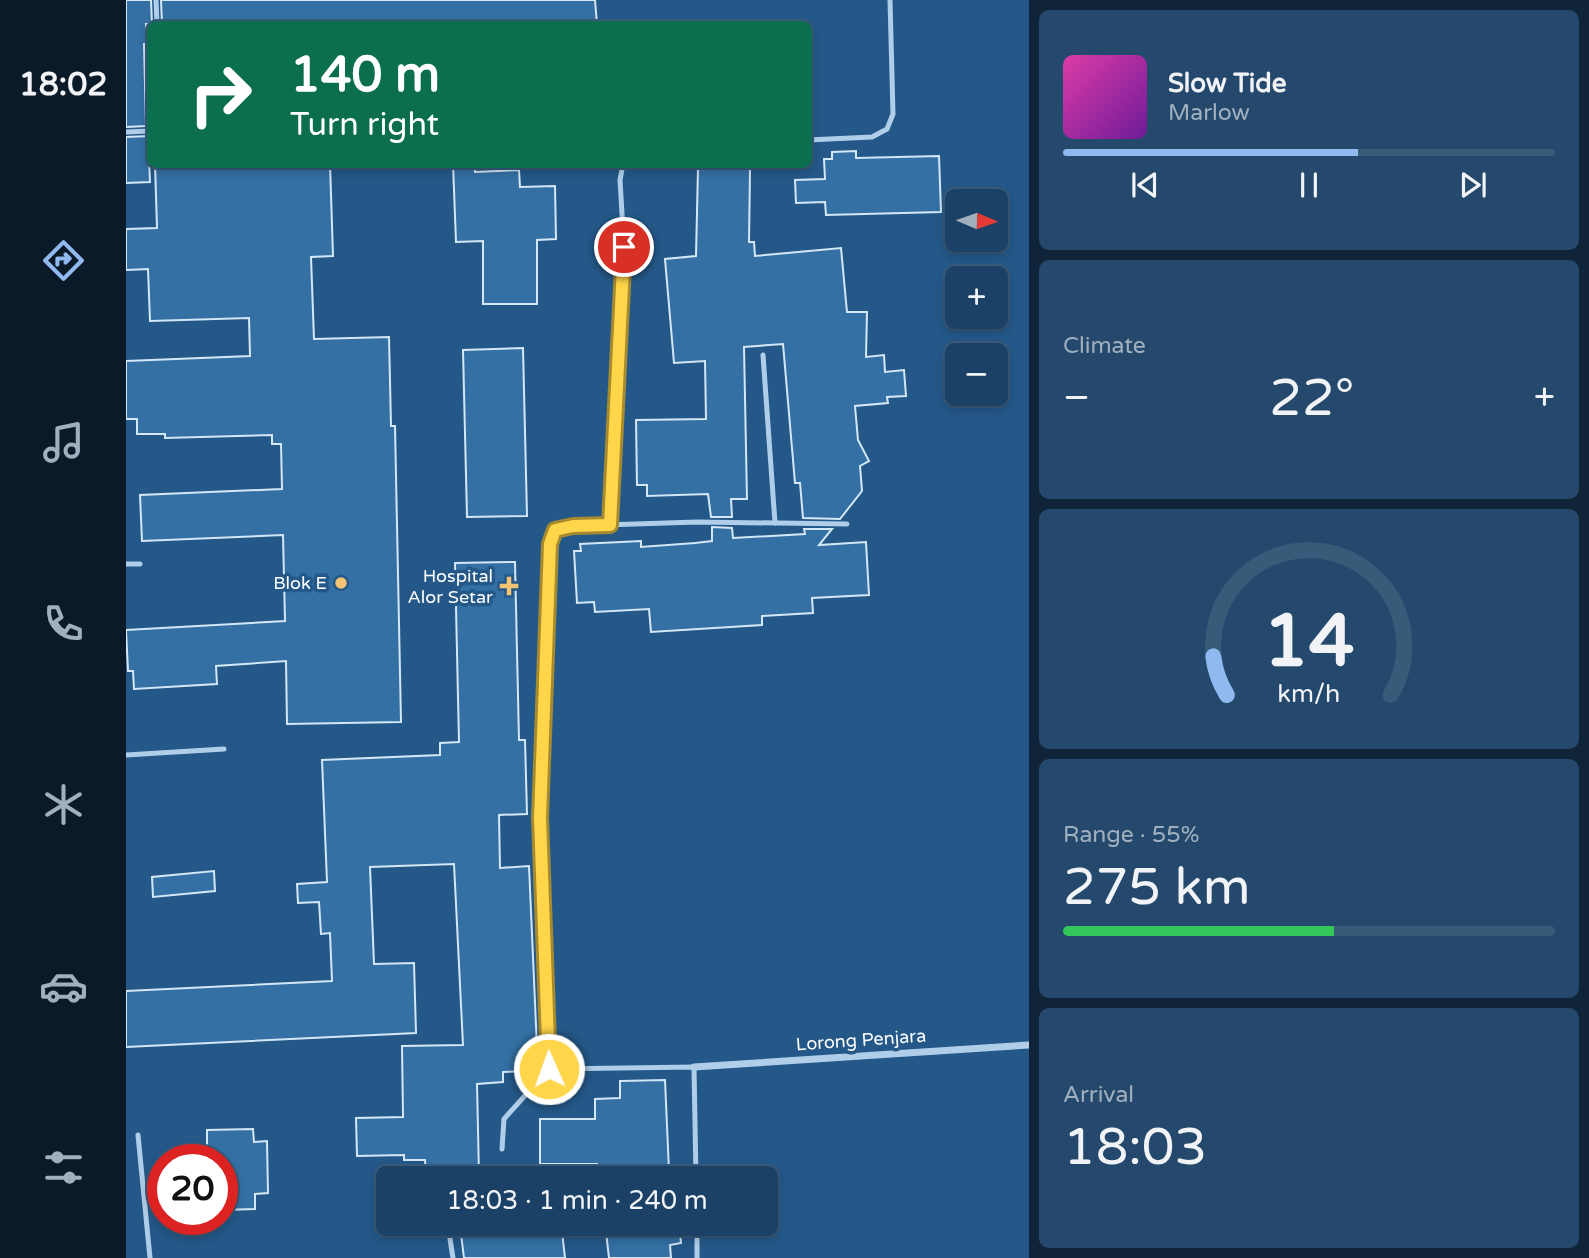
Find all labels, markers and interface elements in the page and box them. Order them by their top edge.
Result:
text: 140 m [290,46,440,105]
icon: right [175,49,266,140]
text: 18:02 [19,66,107,104]
text: Slow Tide [1168,68,1286,99]
text: Marlow [1168,99,1250,127]
text: Turn right [290,106,439,144]
icon: previous [1126,166,1164,204]
icon: pause [1290,166,1328,204]
icon: next [1454,166,1492,204]
north arrow [945,189,1008,252]
map controls [945,189,1008,406]
pin [594,217,654,277]
icon: arrive [605,228,643,266]
icon: directions [39,236,88,285]
button: + [945,266,1008,329]
text: Climate [1063,332,1146,360]
button: − [945,343,1008,406]
text: 22° [1269,367,1354,430]
text: − [1063,375,1090,421]
text: + [1534,375,1555,421]
icon: music [39,418,88,467]
place label: Hospital Alor Setar [408,565,493,608]
place label: Blok E [273,572,327,594]
marker: Blok E [333,575,349,591]
marker: Hospital Alor Setar [499,576,519,596]
text: 14 [1263,598,1355,686]
icon: phone [39,599,88,648]
text: km/h [1278,679,1340,709]
icon: climate [39,780,88,829]
text: Range · 55% [1063,821,1199,849]
text: 275 km [1063,856,1251,919]
icon: car [39,962,88,1011]
street label: Lorong Penjara [795,1024,927,1056]
position arrow [512,1032,586,1106]
text: Arrival [1063,1081,1134,1109]
text: 18:03 [1063,1116,1207,1179]
icon: filters [39,1143,88,1192]
speed limit sign: 20 [147,1144,238,1235]
text: 18:03 · 1 min · 240 m [446,1185,708,1216]

